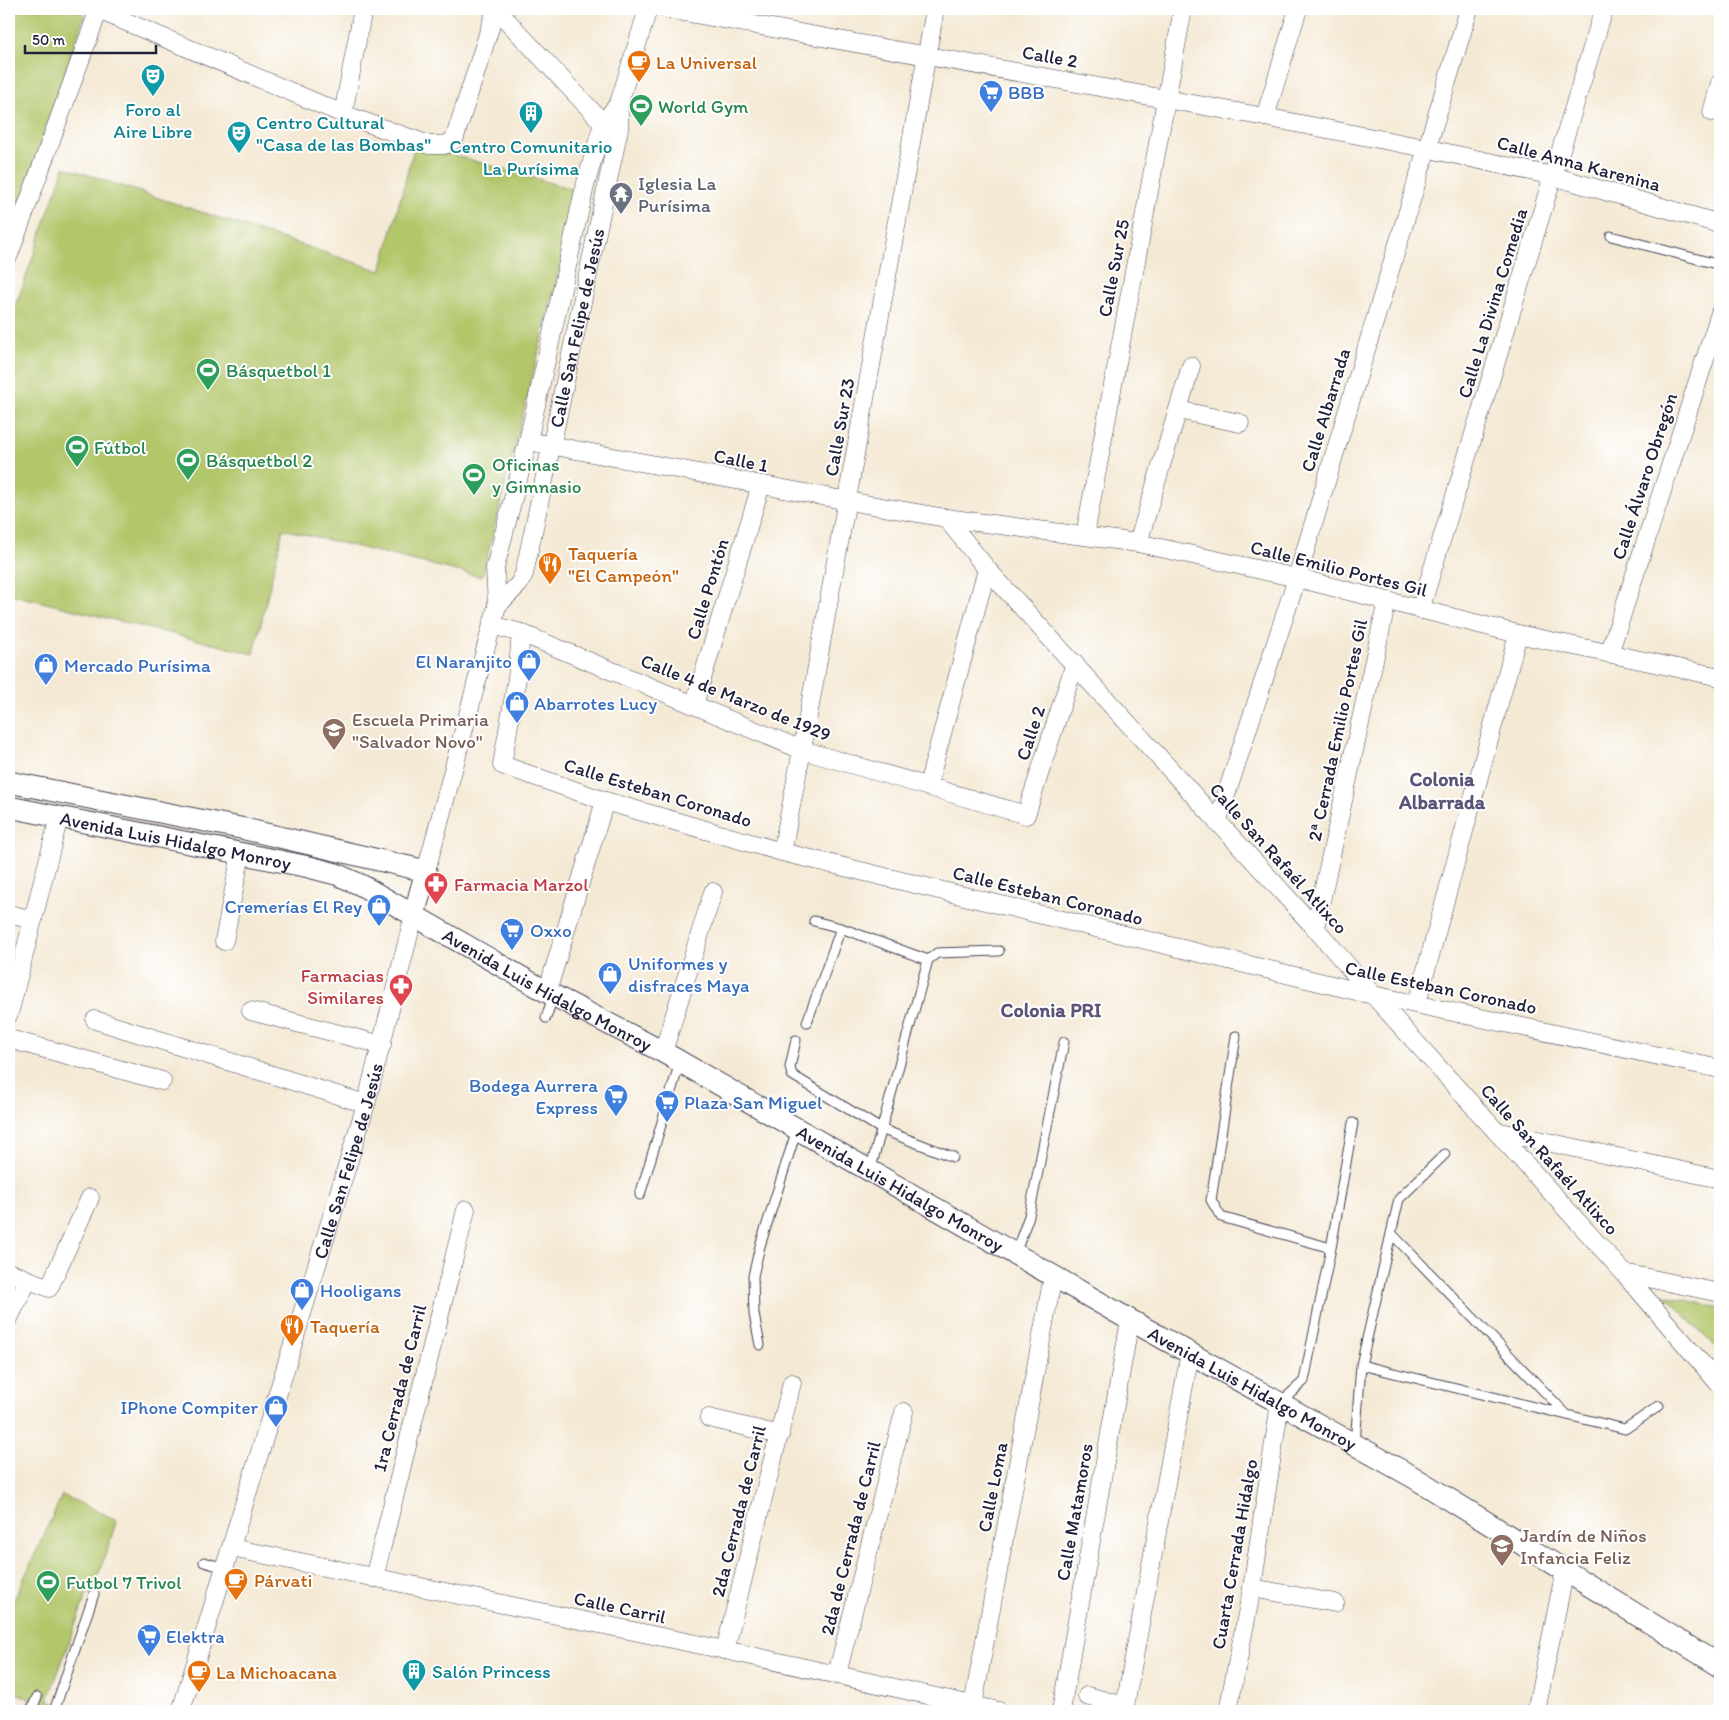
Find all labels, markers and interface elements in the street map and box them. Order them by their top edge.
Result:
scale bar [25,22,156,54]
text: 50 m [32,31,65,49]
street label: Calle 2 [1020,40,1080,73]
cafe icon: La Universal [626,49,652,83]
place label: La Universal [656,51,758,74]
theatre icon: Foro al Aire Libre [140,63,166,97]
supermarket icon: BBB [978,79,1004,113]
place label: BBB [1008,81,1045,104]
sports icon: World Gym [628,93,654,127]
place label: World Gym [658,95,749,118]
place label: Foro al Aire Libre [114,98,192,143]
building icon: Centro Comunitario La Purísima [518,100,544,134]
place label: Centro Cultural "Casa de las Bombas" [256,111,431,156]
theatre icon: Centro Cultural "Casa de las Bombas" [226,120,252,154]
street label: Calle Anna Karenina [1495,131,1663,196]
place label: Centro Comunitario La Purísima [449,135,613,180]
place label: Iglesia La Purísima [638,172,716,217]
temple icon: Iglesia La Purísima [608,181,634,215]
street label: Calle La Divina Comedia [1453,205,1532,401]
street label: Calle Sur 25 [1093,217,1134,319]
street label: Calle San Felipe de Jesús [545,226,609,430]
street label: Calle Albarrada [1296,346,1355,475]
sports icon: Básquetbol 1 [195,357,221,391]
place label: Básquetbol 1 [226,359,331,382]
street label: Calle Sur 23 [820,376,859,478]
street label: Calle Álvaro Obregón [1607,390,1682,562]
sports icon: Fútbol [64,434,90,468]
place label: Fútbol [94,436,147,459]
street label: Calle 1 [712,444,770,477]
sports icon: Básquetbol 2 [175,447,201,481]
place label: Básquetbol 2 [206,449,312,472]
place label: Oficinas y Gimnasio [492,453,582,498]
sports icon: Oficinas y Gimnasio [461,462,487,496]
street label: Calle Emilio Portes Gil [1248,535,1430,602]
street label: Calle Pontón [681,536,734,642]
place label: Taquería "El Campeón" [568,542,679,587]
restaurant icon: Taquería "El Campeón" [537,551,563,585]
street label: 2ª Cerrada Emilio Portes Gil [1303,616,1372,843]
shop icon: El Naranjito [516,648,542,682]
street label: Calle 4 de Marzo de 1929 [637,649,834,746]
place label: El Naranjito [415,650,512,673]
shop icon: Mercado Purísima [33,652,59,686]
place label: Mercado Purísima [64,654,211,677]
shop icon: Abarrotes Lucy [504,690,530,724]
place label: Abarrotes Lucy [534,692,657,715]
street label: Calle 2 [1011,703,1050,763]
place label: Escuela Primaria "Salvador Novo" [352,708,489,753]
school or university icon: Escuela Primaria "Salvador Novo" [321,717,347,751]
street label: Calle Esteban Coronado [561,753,755,832]
district label: Colonia Albarrada [1398,767,1486,814]
street label: Calle San Rafaél Atlixco [1205,778,1353,939]
street label: Avenida Luis Hidalgo Monroy [58,807,293,875]
street label: Calle Esteban Coronado [950,861,1145,930]
pharmacy icon: Farmacia Marzol [423,871,449,905]
place label: Farmacia Marzol [454,873,589,896]
shop icon: Cremerías El Rey [366,893,392,927]
place label: Cremerías El Rey [224,895,362,918]
supermarket icon: Oxxo [499,917,525,951]
place label: Oxxo [530,919,572,942]
street label: Avenida Luis Hidalgo Monroy [439,924,656,1056]
place label: Uniformes y disfraces Maya [628,952,749,997]
street label: Calle Esteban Coronado [1343,956,1539,1019]
shop icon: Uniformes y disfraces Maya [597,961,623,995]
place label: Farmacias Similares [301,964,384,1009]
pharmacy icon: Farmacias Similares [388,973,414,1007]
district label: Colonia PRI [1001,998,1102,1022]
street label: Calle San Felipe de Jesús [308,1061,388,1262]
place label: Bodega Aurrera Express [469,1074,598,1119]
street label: Calle San Rafaél Atlixco [1476,1079,1624,1240]
supermarket icon: Bodega Aurrera Express [603,1083,629,1117]
supermarket icon: Plaza San Miguel [654,1089,680,1123]
place label: Plaza San Miguel [684,1091,823,1114]
street label: Avenida Luis Hidalgo Monroy [792,1120,1008,1257]
shop icon: Hooligans [289,1277,315,1311]
place label: Hooligans [320,1279,402,1302]
street label: 1ra Cerrada de Carril [368,1301,432,1474]
restaurant icon: Taquería [279,1313,305,1347]
place label: Taquería [310,1315,380,1338]
street label: Avenida Luis Hidalgo Monroy [1144,1321,1361,1456]
shop icon: IPhone Compiter [263,1394,289,1428]
place label: IPhone Compiter [120,1396,258,1419]
street label: 2da Cerrada de Carril [706,1422,771,1599]
street label: 2da de Cerrada de Carril [815,1438,886,1638]
street label: Calle Loma [972,1440,1013,1534]
street label: Calle Matamoros [1051,1441,1098,1583]
street label: Cuarta Cerrada Hidalgo [1206,1457,1263,1651]
place label: Jardín de Niños Infancia Feliz [1520,1524,1647,1569]
school or university icon: Jardín de Niños Infancia Feliz [1489,1533,1515,1567]
cafe icon: Párvati [223,1567,249,1601]
sports icon: Futbol 7 Trivol [35,1569,61,1603]
place label: Párvati [254,1569,312,1592]
place label: Futbol 7 Trivol [66,1571,182,1594]
street label: Calle Carril [572,1587,669,1629]
supermarket icon: Elektra [136,1623,162,1657]
place label: Elektra [166,1625,225,1648]
building icon: Salón Princess [401,1658,427,1692]
cafe icon: La Michoacana [186,1659,212,1693]
place label: Salón Princess [432,1660,551,1683]
place label: La Michoacana [216,1661,337,1684]

